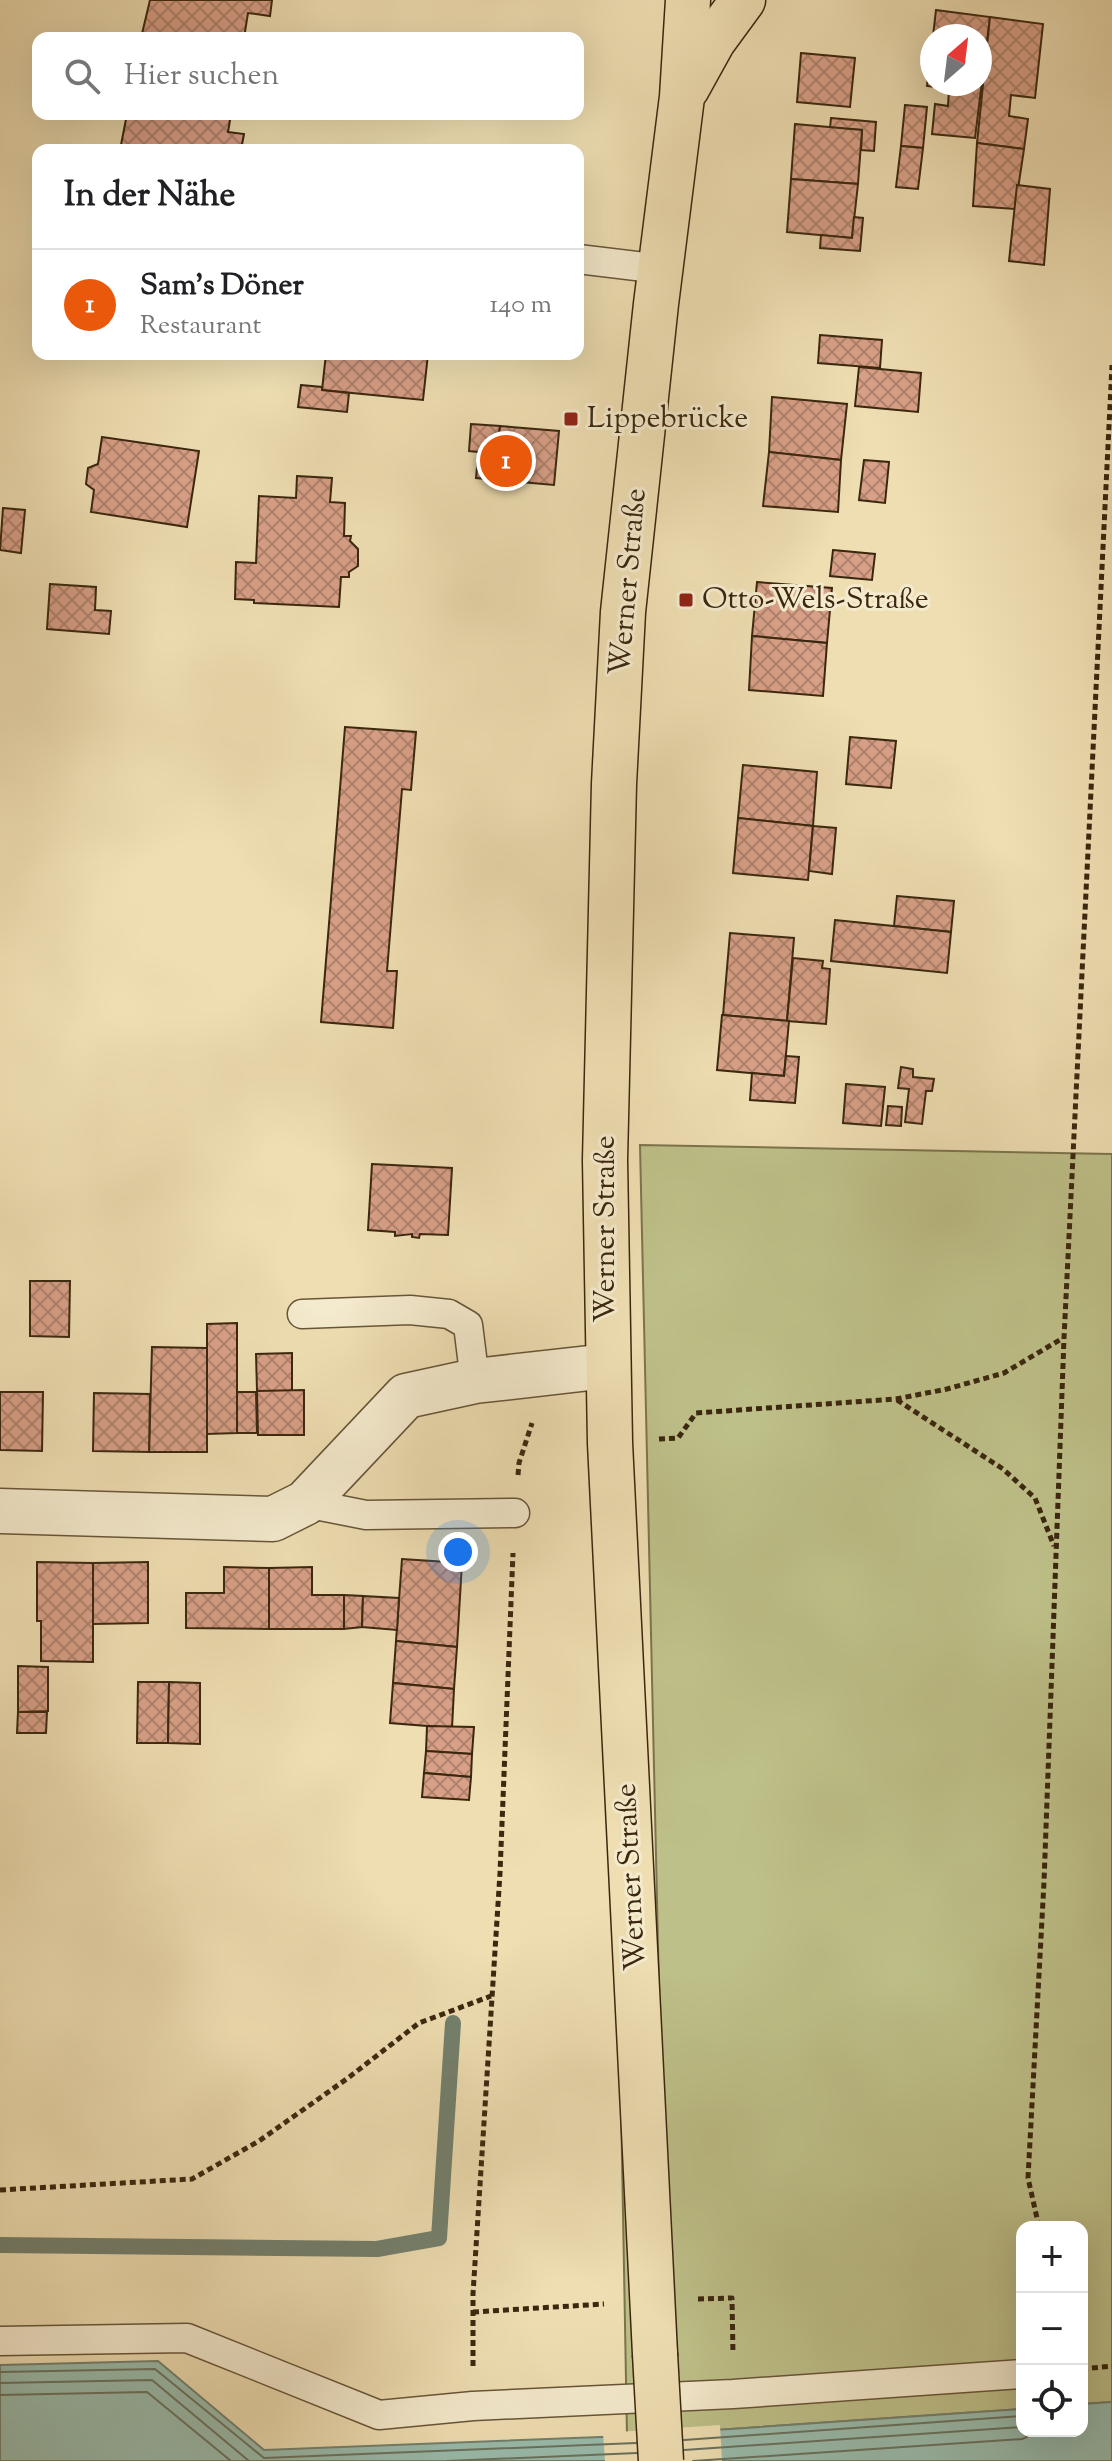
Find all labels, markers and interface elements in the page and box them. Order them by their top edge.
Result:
north arrow [920,24,992,96]
search box [32,32,584,120]
icon: search [60,54,104,98]
text: Hier suchen [124,55,279,98]
text: In der Nähe [64,172,235,221]
text: Sam's Döner [140,265,304,308]
text: 1 [86,287,94,324]
text: 140 m [489,287,552,324]
text: Restaurant [140,308,261,345]
place label: Lippebrücke [587,398,748,441]
marker: Lippebrücke [562,410,580,428]
pin: 1 [480,431,532,491]
street label: Werner Straße [599,487,659,677]
place label: Otto-Wels-Straße [702,579,929,622]
marker: Otto-Wels-Straße [677,591,695,609]
street label: Werner Straße [585,1135,628,1323]
your location [438,1532,478,1572]
street label: Werner Straße [606,1782,658,1972]
map controls [1016,2221,1088,2437]
button: + [1016,2221,1088,2293]
button: − [1016,2293,1088,2365]
button: locate [1016,2365,1088,2437]

